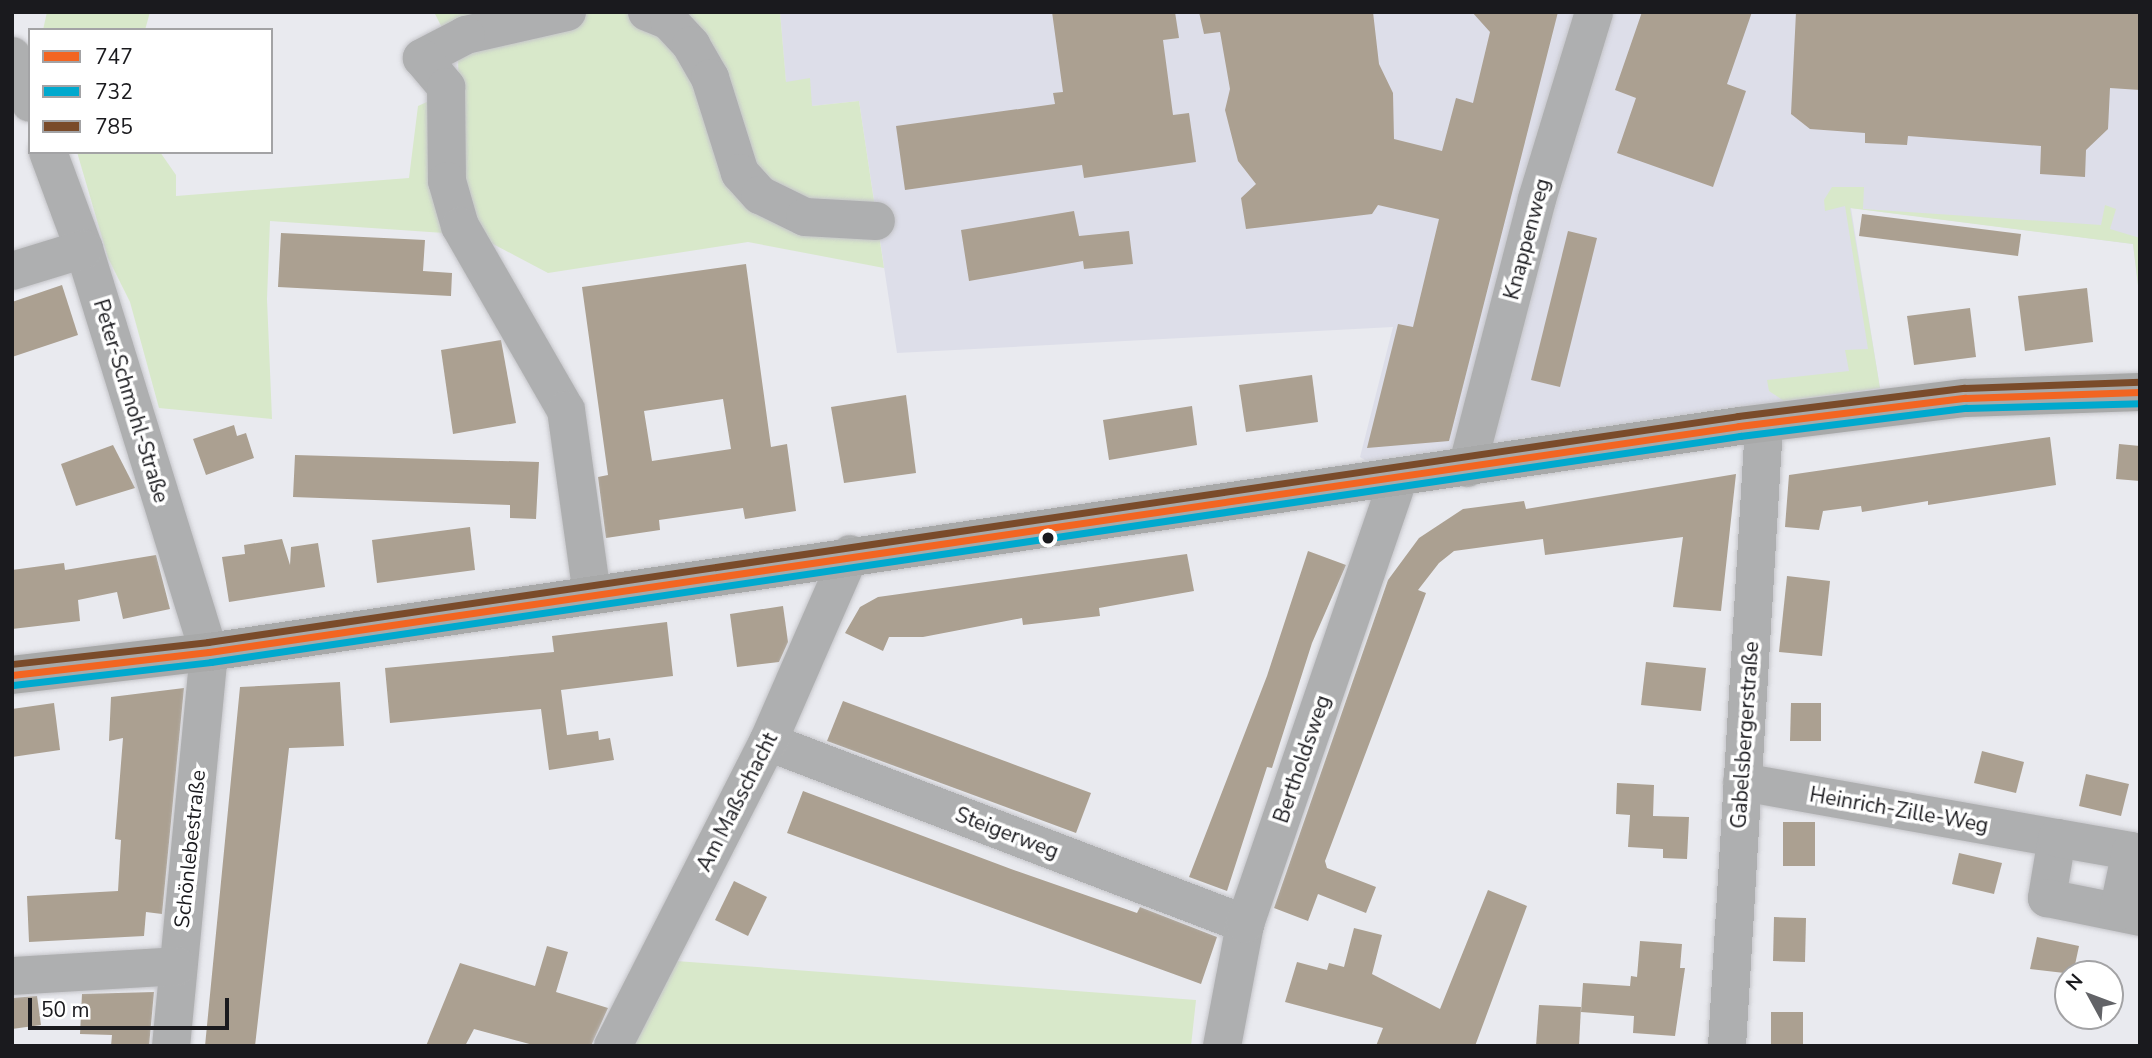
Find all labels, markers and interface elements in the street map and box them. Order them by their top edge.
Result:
legend [28,28,273,154]
text: 747 [95,43,133,71]
text: 732 [95,78,133,106]
text: 785 [95,113,133,141]
street label: Knappenweg [1499,176,1555,302]
street label: Peter-Schmohl-Straße [88,296,174,506]
unlabelled marker [1041,531,1055,545]
street label: Gabelsbergerstraße [1726,641,1764,829]
street label: Bertholdsweg [1268,692,1336,826]
street label: Am Maßschacht [691,728,783,876]
street label: Schönlebestraße [169,769,211,929]
street label: Heinrich-Zille-Weg [1808,782,1990,838]
street label: Steigerweg [952,802,1062,864]
north arrow [2054,960,2124,1030]
text: N [2060,969,2089,996]
scale bar [32,984,233,1028]
text: 50 m [41,996,90,1024]

